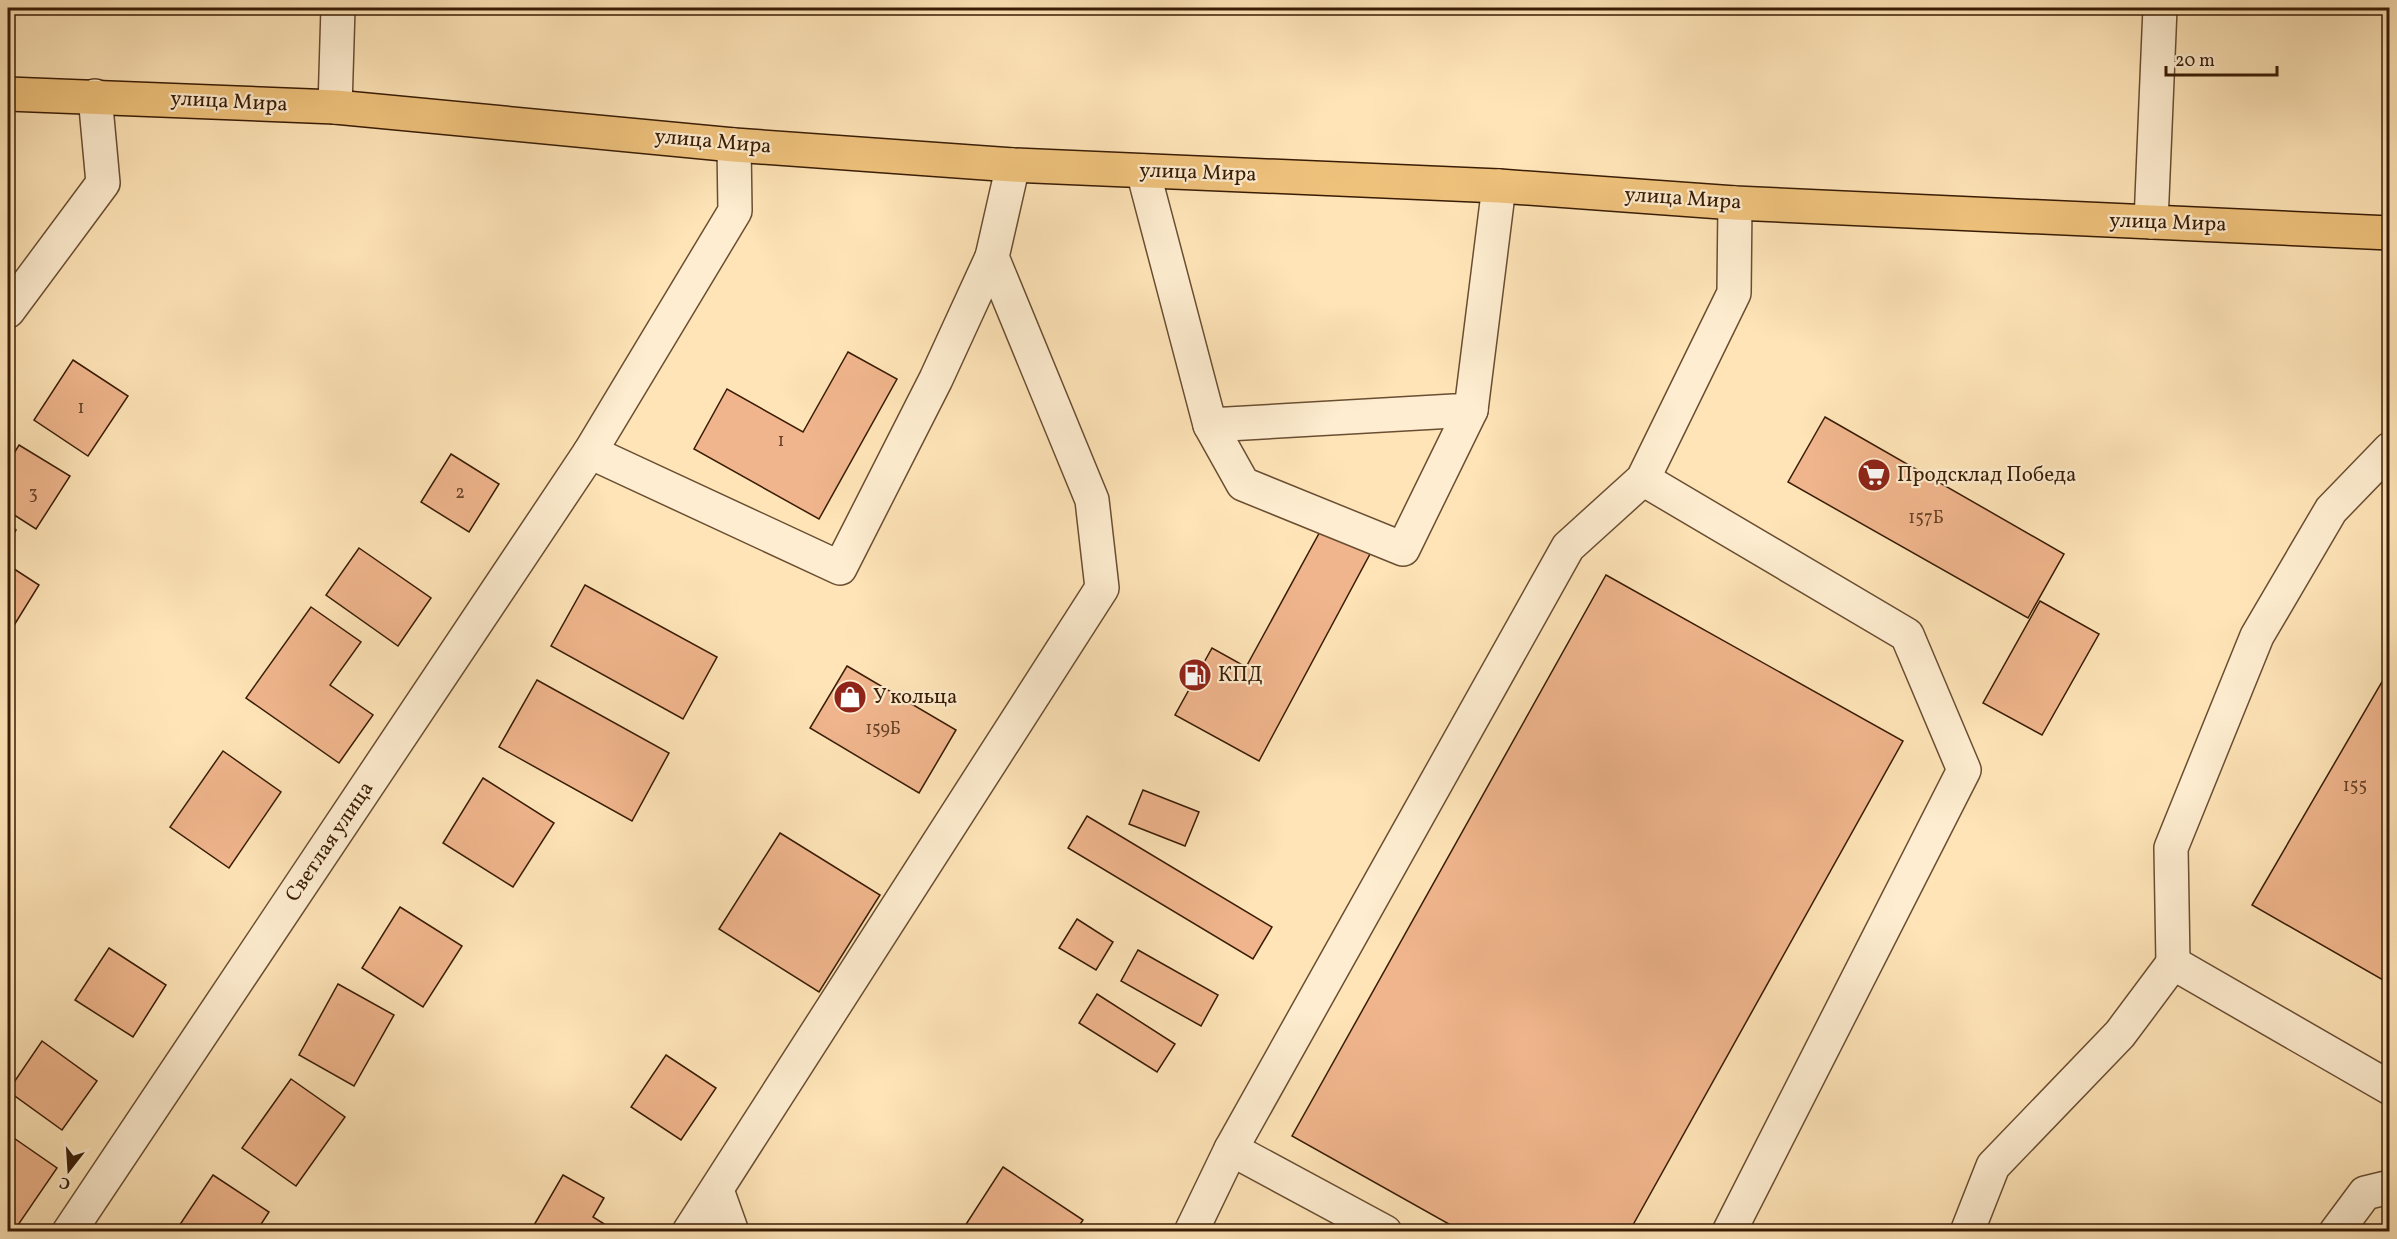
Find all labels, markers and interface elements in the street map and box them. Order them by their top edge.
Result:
scale bar [2166,39,2277,77]
text: 20 m [2175,49,2215,74]
street label: улица Мира [170,84,288,120]
street label: улица Мира [653,122,773,162]
street label: улица Мира [1139,156,1257,190]
street label: улица Мира [1623,180,1743,218]
street label: улица Мира [2109,206,2227,240]
house number: 1 [78,396,84,421]
house number: 1 [778,429,784,454]
supermarket icon: Продсклад Победа [1856,457,1892,493]
place label: Продсклад Победа [1897,461,2076,490]
house number: 2 [455,481,465,506]
house number: 3 [28,482,38,507]
house number: 157Б [1908,506,1944,531]
fuel station icon: КПД [1177,657,1213,693]
place label: КПД [1218,661,1263,690]
shop icon: У кольца [832,679,868,715]
place label: У кольца [873,683,957,712]
house number: 159Б [865,717,901,742]
house number: 155 [2343,774,2367,799]
street label: Светлая улица [279,776,381,908]
north arrow [39,1140,99,1200]
text: С [57,1170,73,1194]

